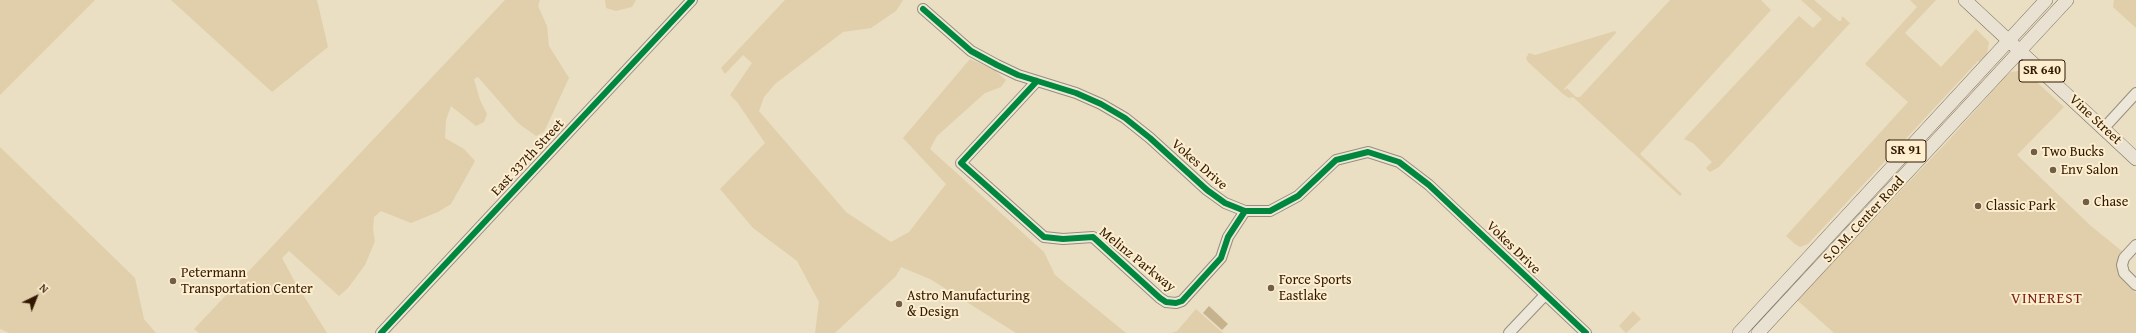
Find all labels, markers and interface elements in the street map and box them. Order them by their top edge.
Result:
road number: SR 640 [2019,60,2065,82]
street label: Vine Street [2065,91,2125,149]
street label: East 337th Street [488,116,568,200]
street label: Vokes Drive [1167,136,1231,194]
road number: SR 91 [1886,140,1926,162]
place label: Two Bucks [2042,144,2104,160]
marker: Two Bucks [2029,147,2039,157]
place label: Env Salon [2061,162,2118,178]
marker: Env Salon [2048,165,2058,175]
street label: S.O.M. Center Road [1820,173,1908,267]
place label: Chase [2094,194,2128,210]
marker: Chase [2081,197,2091,207]
place label: Classic Park [1986,198,2056,214]
marker: Classic Park [1973,201,1983,211]
street label: Vokes Drive [1482,218,1544,278]
street label: Melinz Parkway [1095,224,1179,296]
place label: Petermann Transportation Center [181,265,313,298]
place label: Force Sports Eastlake [1279,272,1352,304]
marker: Petermann Transportation Center [168,276,178,286]
north arrow [16,277,56,317]
text: N [36,280,52,297]
marker: Force Sports Eastlake [1266,283,1276,293]
place label: Astro Manufacturing & Design [907,288,1030,320]
district label: VINEREST [2011,290,2083,308]
marker: Astro Manufacturing & Design [894,299,904,309]

